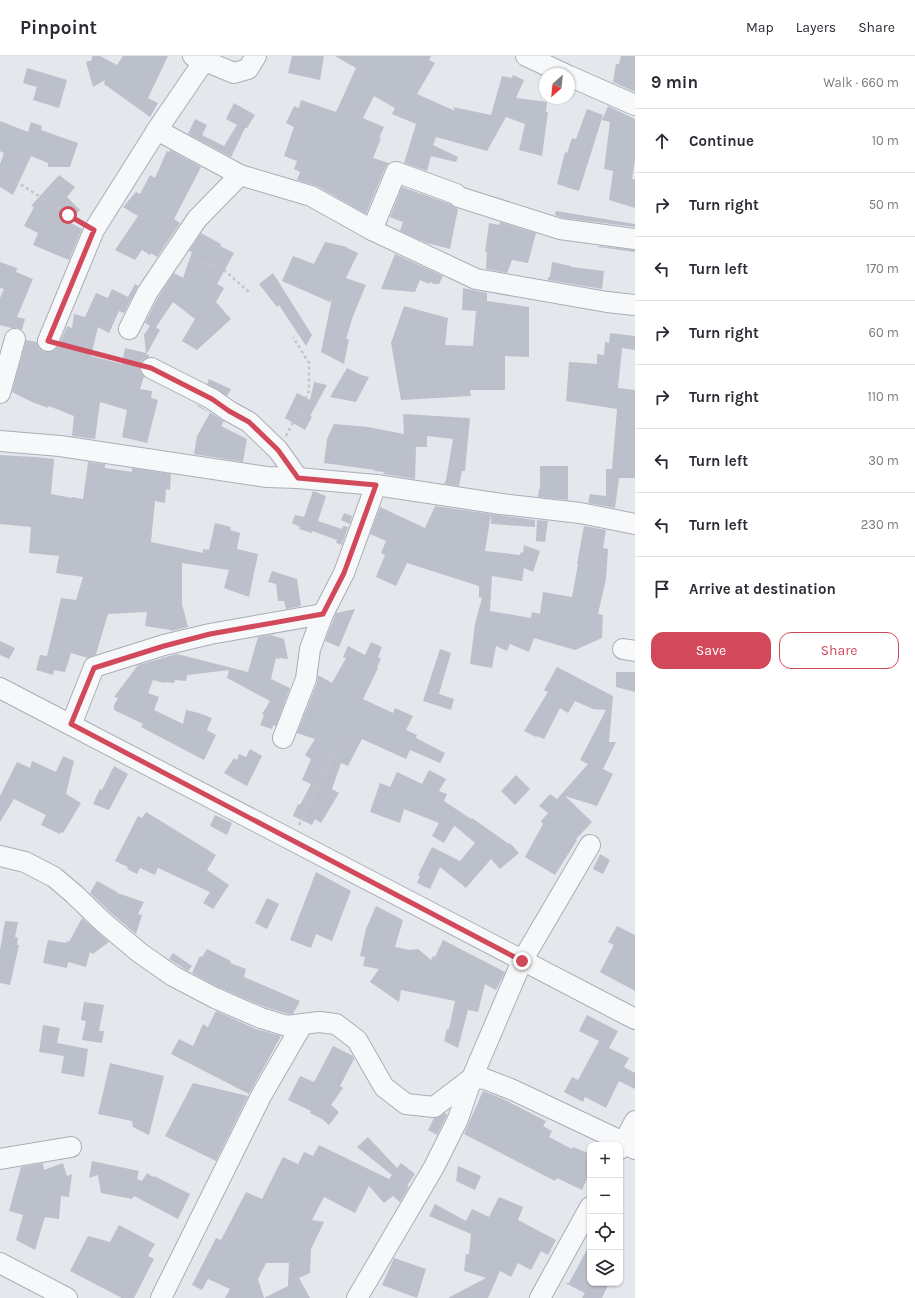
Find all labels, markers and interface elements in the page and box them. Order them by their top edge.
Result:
text: Pinpoint [20,17,97,39]
text: Map [746,19,774,36]
text: Layers [796,19,836,36]
text: Share [858,19,895,36]
north arrow [539,68,575,104]
text: 9 min [651,72,698,92]
text: Walk · 660 m [823,75,899,90]
icon: ahead [651,130,673,152]
text: Continue [689,132,754,150]
text: 10 m [872,133,899,148]
icon: right [651,194,673,216]
text: Turn right [689,196,759,214]
text: 50 m [869,197,899,212]
route start [59,206,77,224]
icon: left [651,258,673,280]
text: Turn left [689,260,748,278]
text: 170 m [866,261,899,276]
icon: right [651,322,673,344]
text: Turn right [689,324,759,342]
text: 60 m [869,325,899,340]
icon: right [651,386,673,408]
text: Turn right [689,388,759,406]
text: 110 m [867,389,899,404]
icon: left [651,450,673,472]
text: Turn left [689,452,748,470]
text: 30 m [868,453,899,468]
icon: left [651,514,673,536]
text: Turn left [689,516,748,534]
text: 230 m [861,517,899,532]
icon: arrive [651,578,673,600]
text: Arrive at destination [689,580,836,598]
button: Save [651,632,771,669]
button: Share [779,632,899,669]
route end [513,952,531,970]
map controls [587,1142,623,1286]
button: + [587,1142,623,1178]
button: − [587,1178,623,1214]
button: locate [587,1214,623,1250]
button: layers [587,1250,623,1286]

